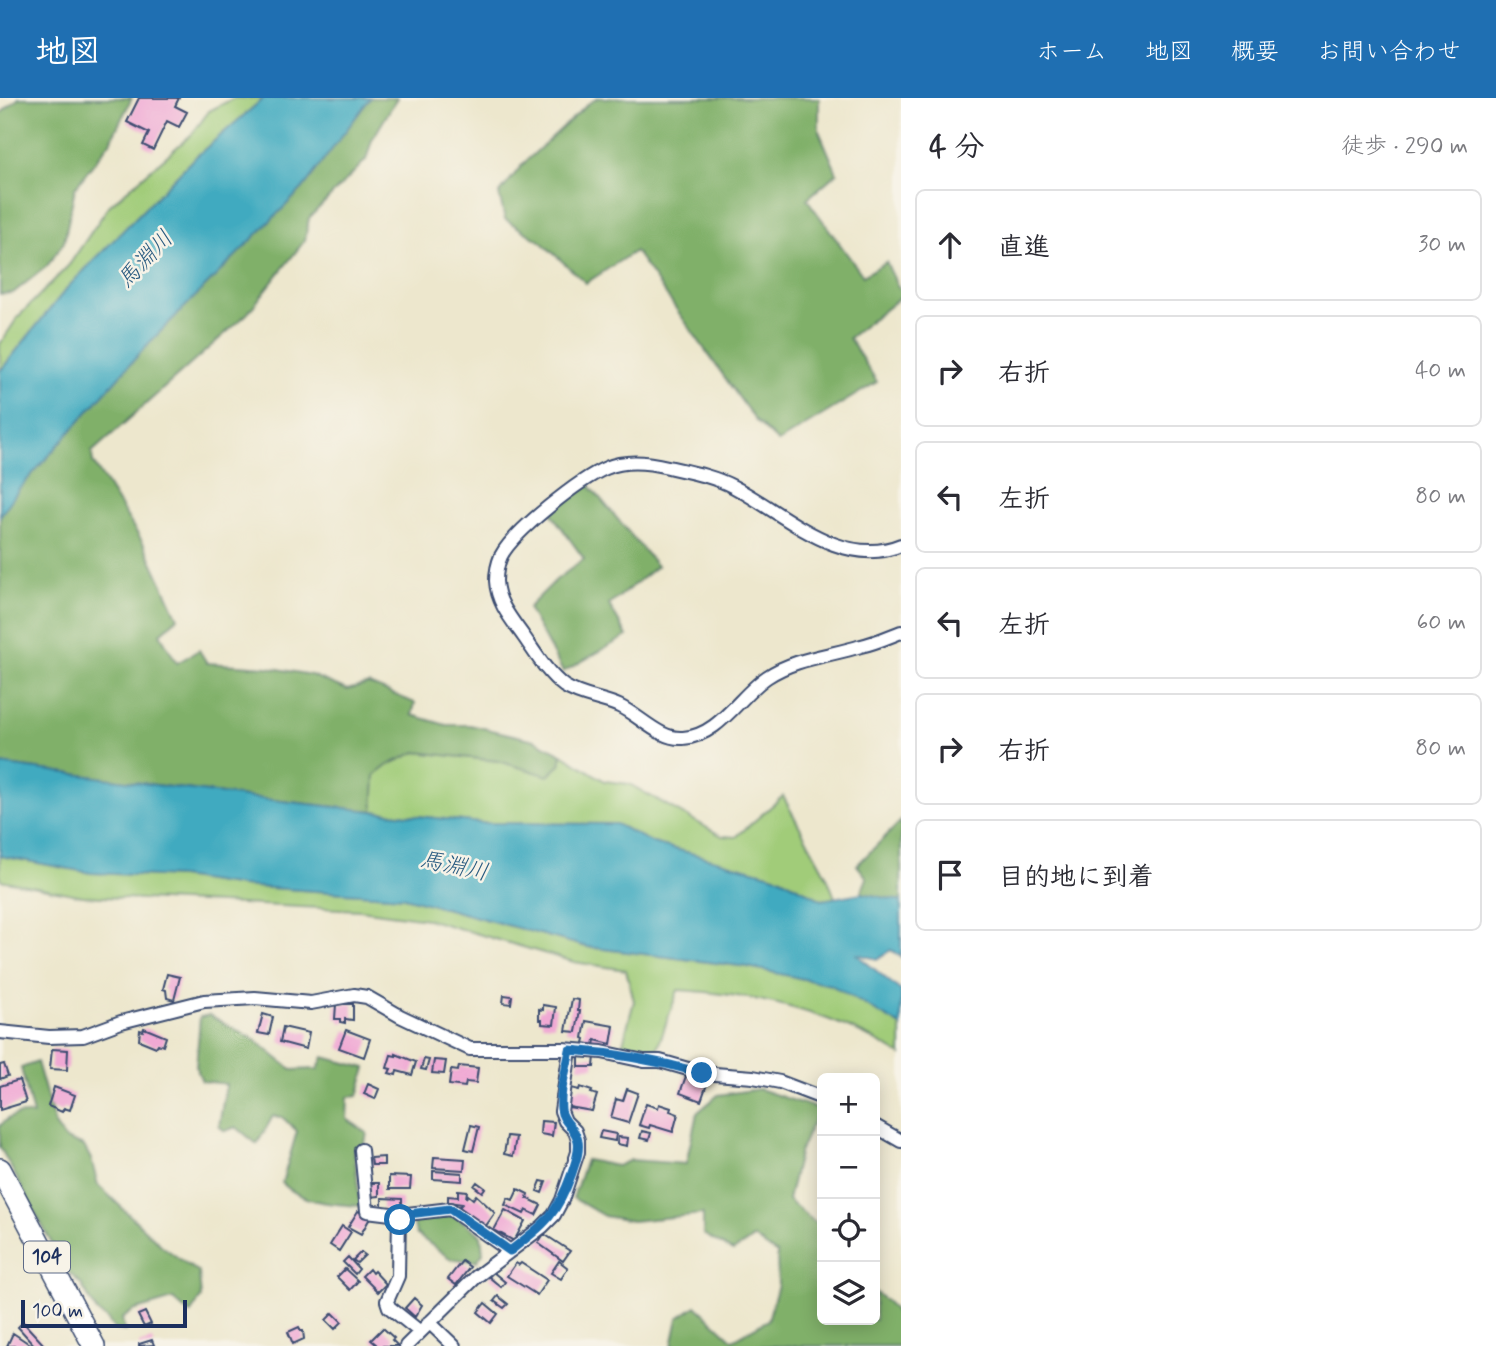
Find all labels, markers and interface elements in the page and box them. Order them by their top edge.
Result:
text: 地図 [35,31,101,75]
text: ホーム [1036,37,1107,68]
text: 地図 [1145,37,1193,68]
text: 概要 [1231,37,1279,68]
text: お問い合わせ [1317,37,1461,68]
text: 4 分 [929,128,985,167]
text: 徒歩 · 290 m [1341,132,1468,162]
water label: 馬淵川 [112,225,180,295]
icon: ahead [931,226,969,264]
text: 30 m [1418,230,1466,260]
text: 直進 [998,231,1050,265]
icon: right [931,352,969,390]
text: 40 m [1415,356,1466,386]
text: 右折 [998,357,1050,391]
icon: left [931,478,969,516]
text: 80 m [1415,482,1466,512]
text: 左折 [998,483,1050,517]
icon: left [931,604,969,642]
text: 60 m [1417,608,1466,638]
text: 左折 [998,609,1050,643]
icon: right [931,730,969,768]
text: 80 m [1415,734,1466,764]
text: 右折 [998,735,1050,769]
water label: 馬淵川 [417,845,491,889]
icon: arrive [931,856,969,894]
text: 目的地に到着 [998,861,1154,895]
route end [686,1057,717,1088]
map controls [817,1073,880,1325]
button: + [817,1073,880,1136]
button: − [817,1136,880,1199]
button: locate [817,1199,880,1262]
route start [384,1204,415,1235]
road number: 104 [24,1242,70,1273]
button: layers [817,1262,880,1325]
scale bar [21,1297,187,1329]
text: 100 m [32,1299,83,1324]

